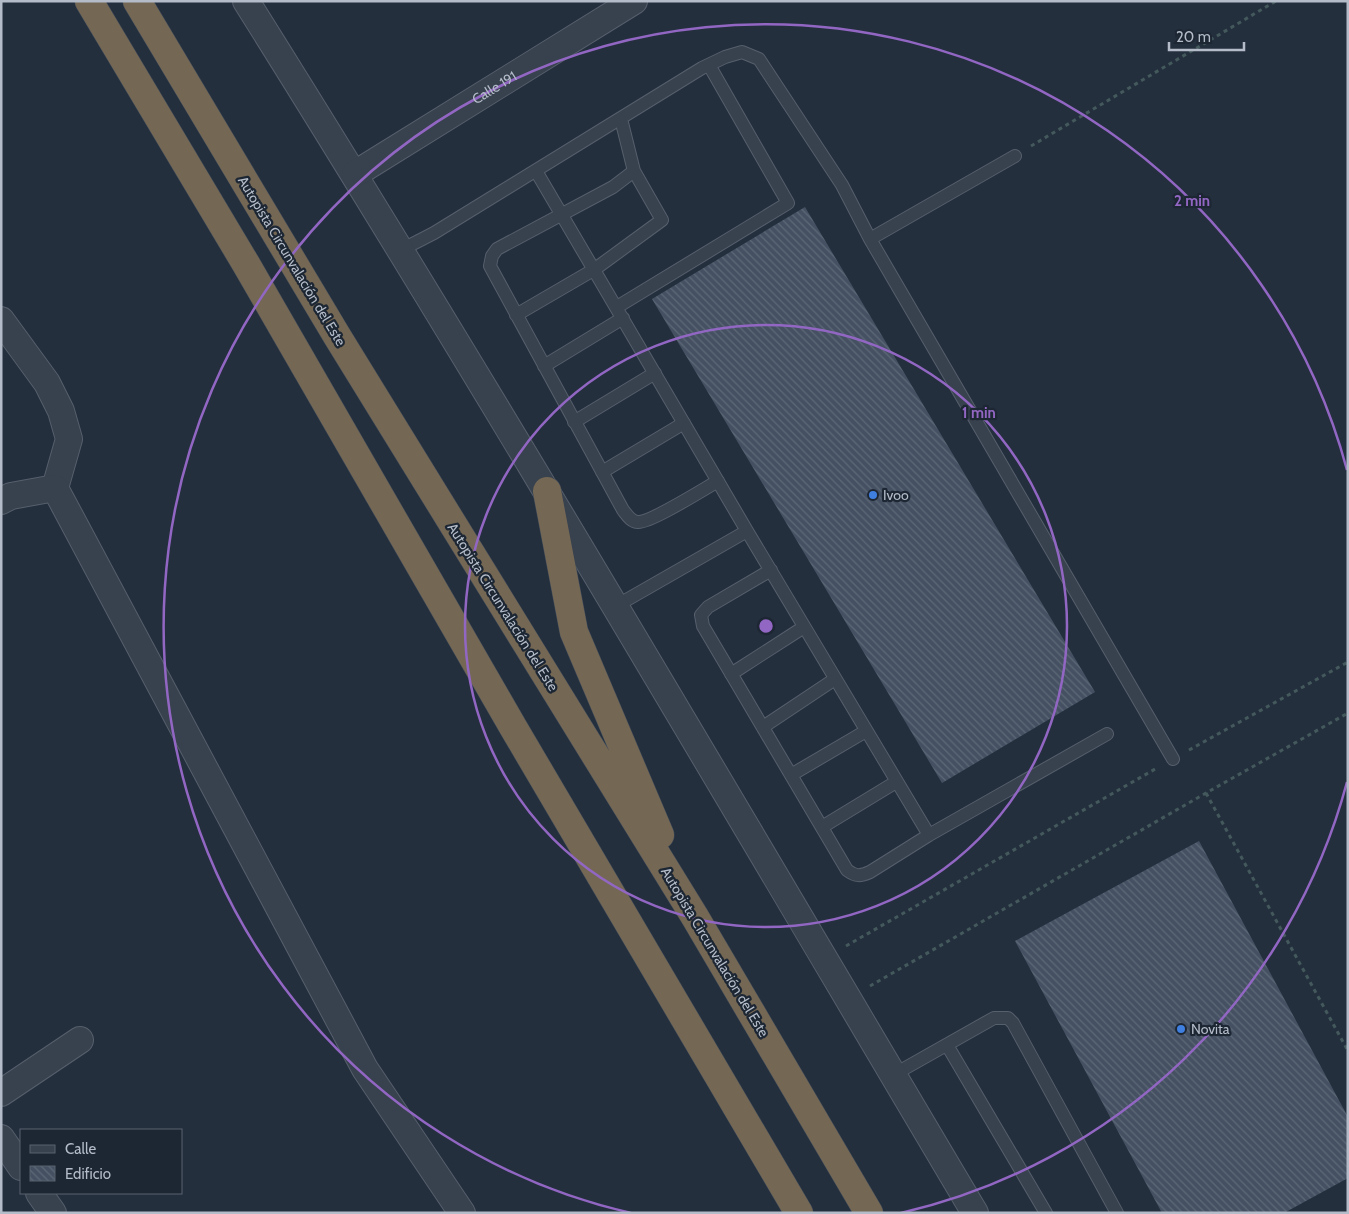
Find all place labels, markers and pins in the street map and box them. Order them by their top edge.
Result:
place label: Ivoo [883,486,909,504]
marker: Ivoo [867,489,879,501]
centre of rings [757,617,775,635]
place label: Novita [1191,1020,1230,1038]
marker: Novita [1175,1023,1187,1035]

